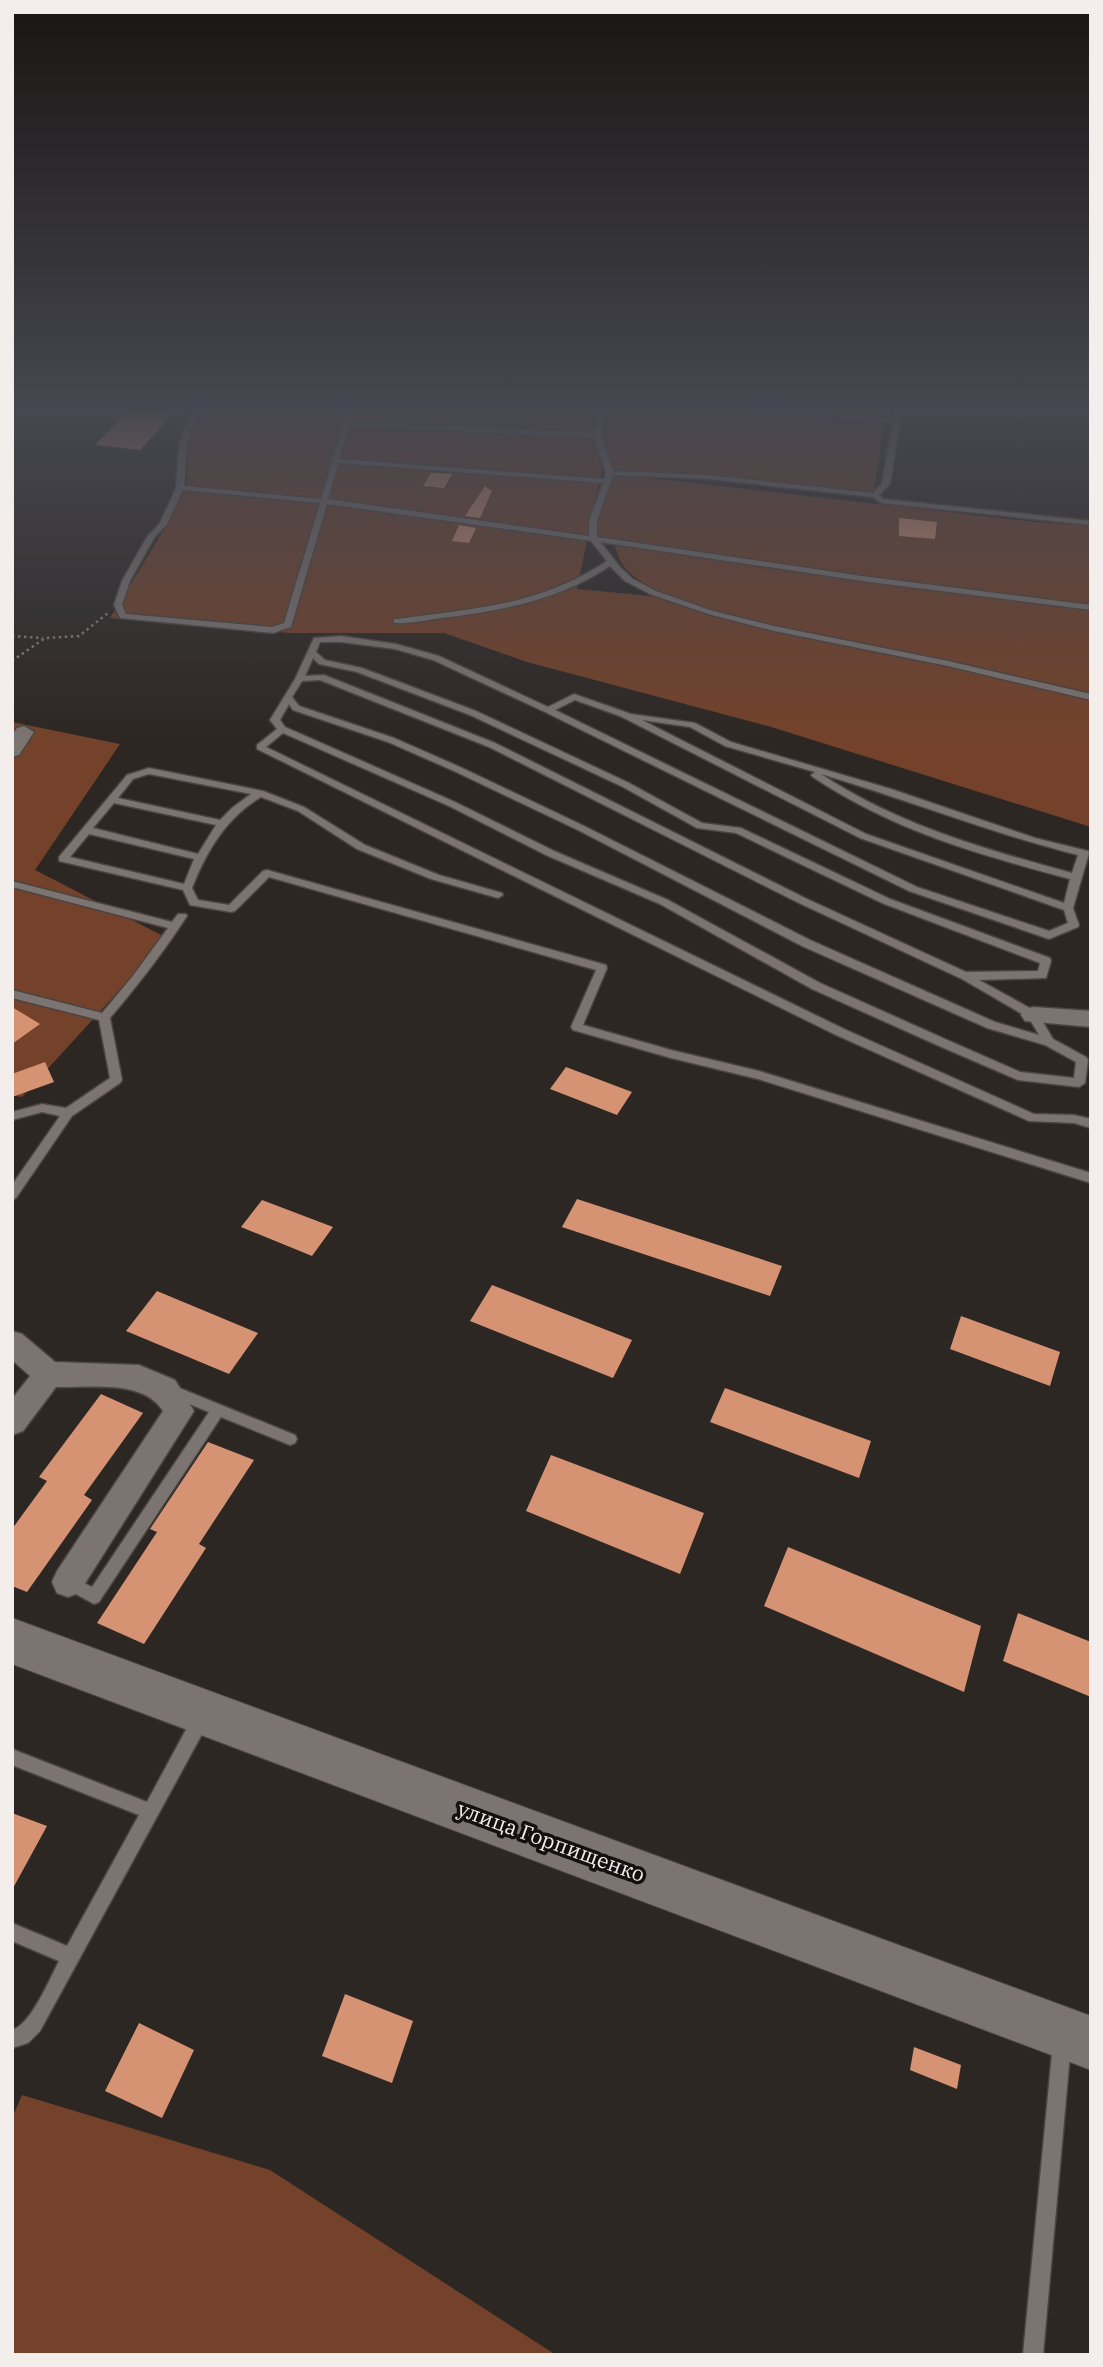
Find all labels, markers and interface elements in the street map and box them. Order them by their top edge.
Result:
street label: улица Горпищенко [454,1794,649,1888]

